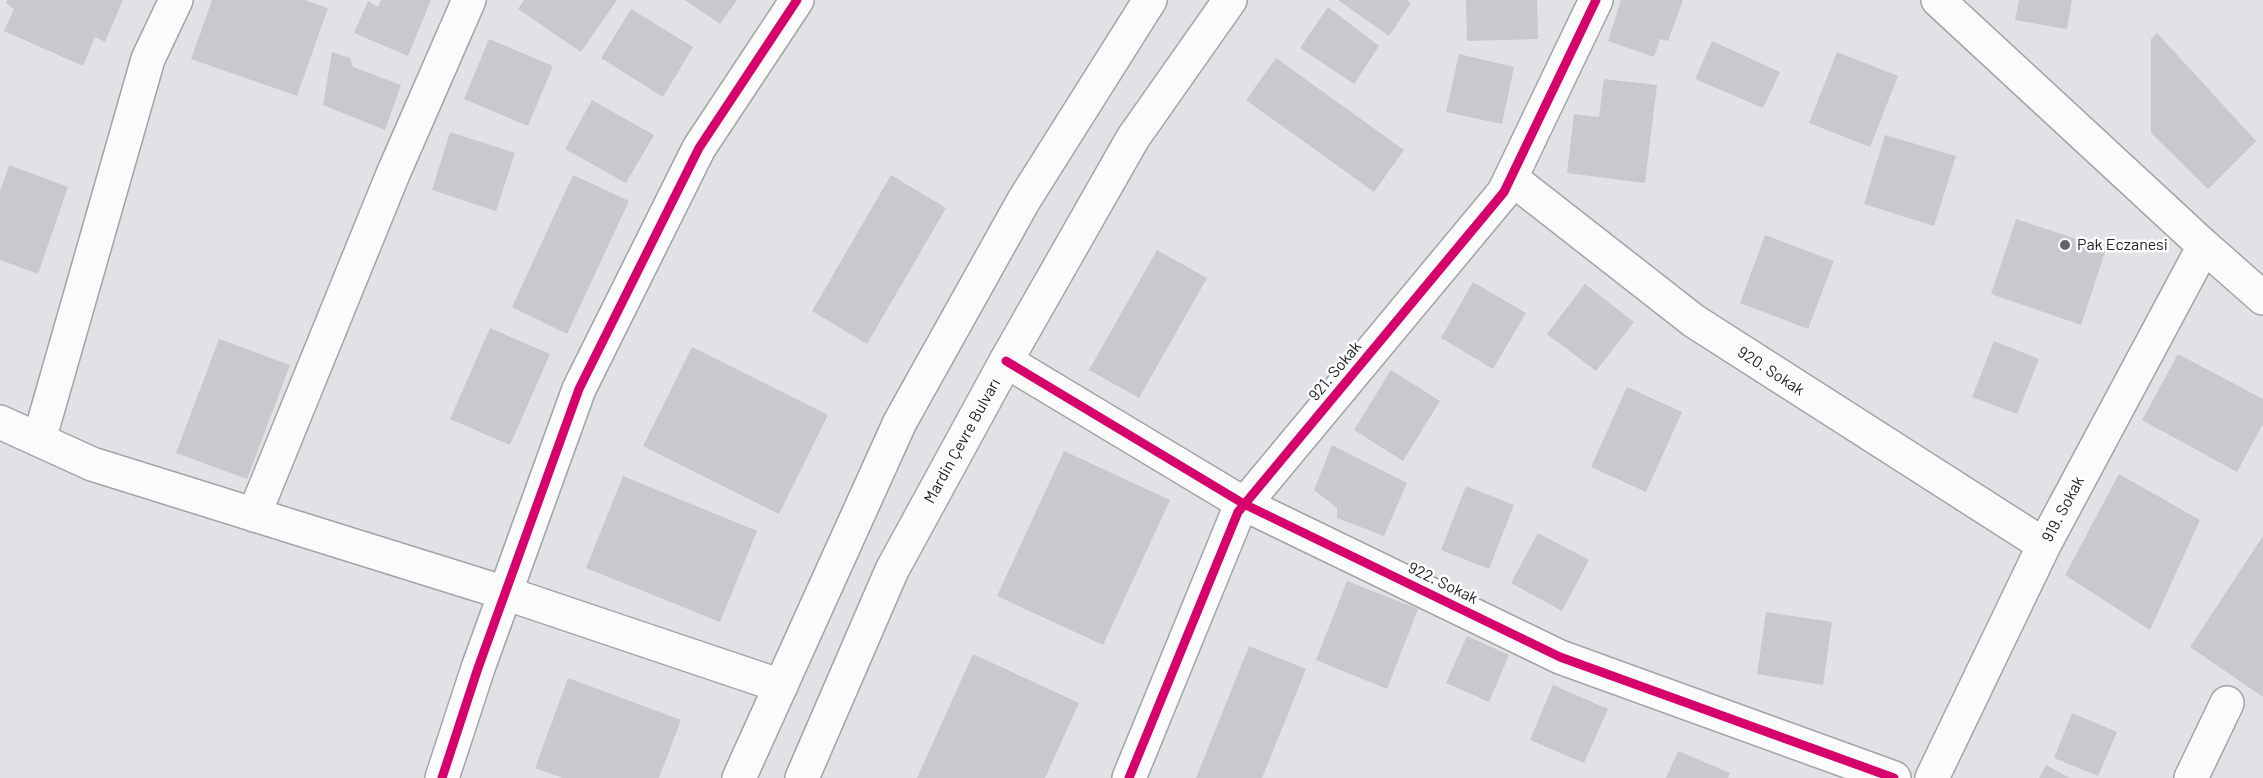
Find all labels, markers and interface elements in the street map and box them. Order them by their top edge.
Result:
place label: Pak Eczanesi [2077,235,2168,255]
marker: Pak Eczanesi [2058,238,2072,252]
street label: 921. Sokak [1304,337,1366,405]
street label: 920. Sokak [1734,342,1808,400]
street label: Mardin Çevre Bulvarı [920,375,1004,507]
street label: 919. Sokak [2038,473,2088,545]
street label: 922. Sokak [1405,558,1481,608]

